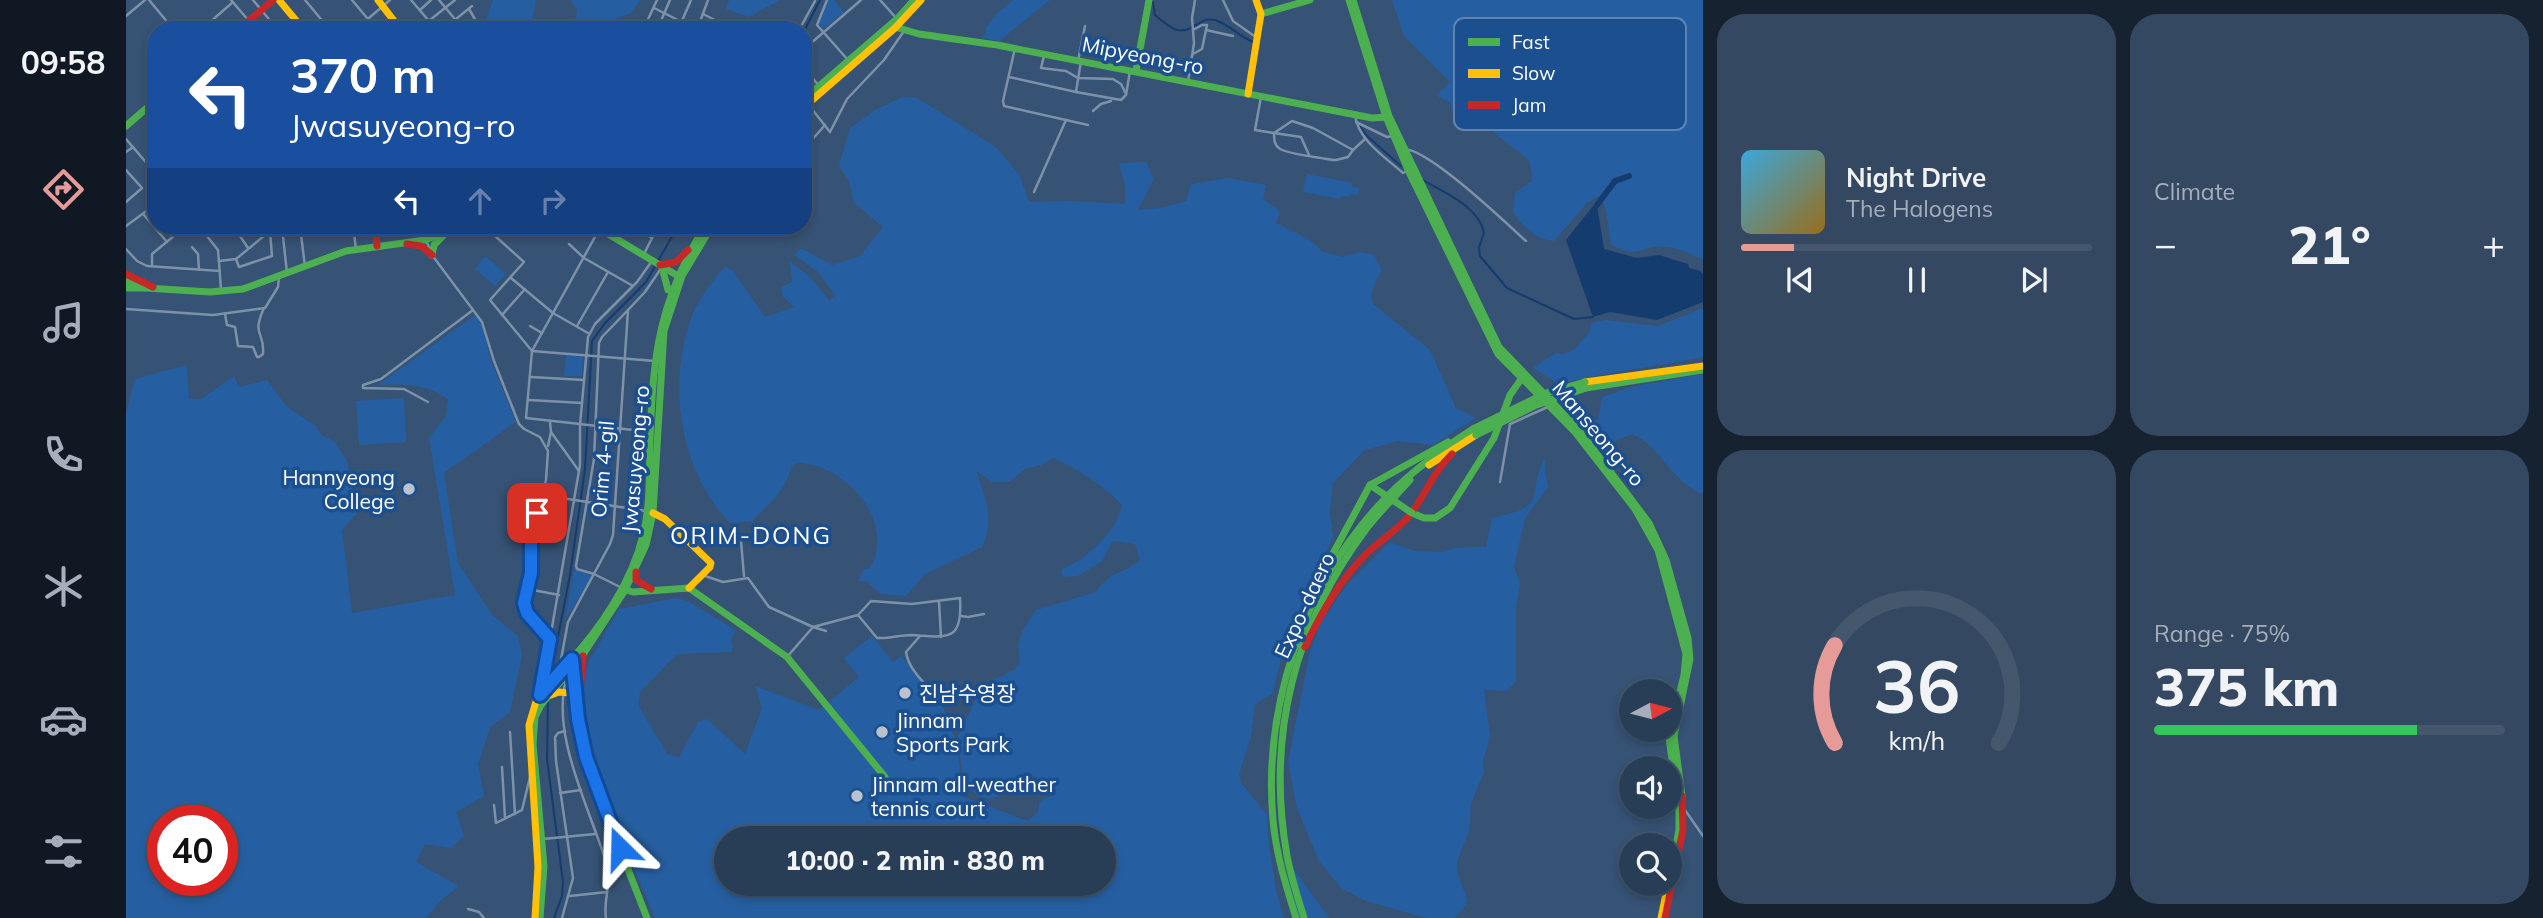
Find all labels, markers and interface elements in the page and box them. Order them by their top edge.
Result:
legend [1454,18,1686,130]
street label: Mipyeong-ro [1080,30,1206,80]
text: Fast [1512,30,1550,54]
text: 09:58 [21,42,105,82]
text: 370 m [290,44,436,105]
icon: left [175,49,266,140]
text: Slow [1512,61,1556,85]
text: Jam [1512,93,1546,117]
text: Jwasuyeong-ro [290,105,515,145]
text: Night Drive [1846,161,1986,194]
icon: directions [39,165,88,214]
text: Climate [2154,177,2235,206]
icon: left [388,182,426,220]
icon: ahead [461,182,499,220]
icon: right [534,182,572,220]
text: The Halogens [1846,194,1993,223]
text: 21° [2288,212,2371,277]
text: − [2154,220,2177,268]
text: + [2482,220,2505,268]
icon: previous [1781,261,1819,299]
icon: pause [1898,261,1936,299]
icon: next [2015,261,2053,299]
icon: music [39,298,88,347]
street label: Manseong-ro [1547,375,1651,491]
street label: Jwasuyeong-ro [616,384,654,534]
street label: Orim 4-gil [585,419,619,519]
icon: phone [39,430,88,479]
place label: Hannyeong College [282,464,395,514]
marker: Hannyeong College [401,481,417,497]
pin [507,483,567,543]
icon: arrive [518,494,556,532]
district label: ORIM-DONG [670,520,832,550]
street label: Expo-daero [1268,548,1340,662]
icon: climate [39,562,88,611]
text: Range · 75% [2154,619,2290,648]
text: 36 [1873,640,1960,731]
text: 375 km [2154,654,2339,719]
north arrow [1619,679,1682,742]
map controls [1619,679,1682,896]
place label: 진남수영장 [919,680,1016,706]
marker: 진남수영장 [897,685,913,701]
icon: car [39,695,88,744]
place label: Jinnam Sports Park [896,707,1009,757]
marker: Jinnam Sports Park [874,724,890,740]
text: km/h [1888,725,1945,756]
button: sound [1619,756,1682,819]
place label: Jinnam all-weather tennis court [871,771,1056,821]
marker: Jinnam all-weather tennis court [849,788,865,804]
speed limit sign: 40 [147,805,238,896]
position arrow [583,811,657,885]
icon: filters [39,827,88,876]
button: search [1619,833,1682,896]
text: 10:00 · 2 min · 830 m [785,844,1045,877]

